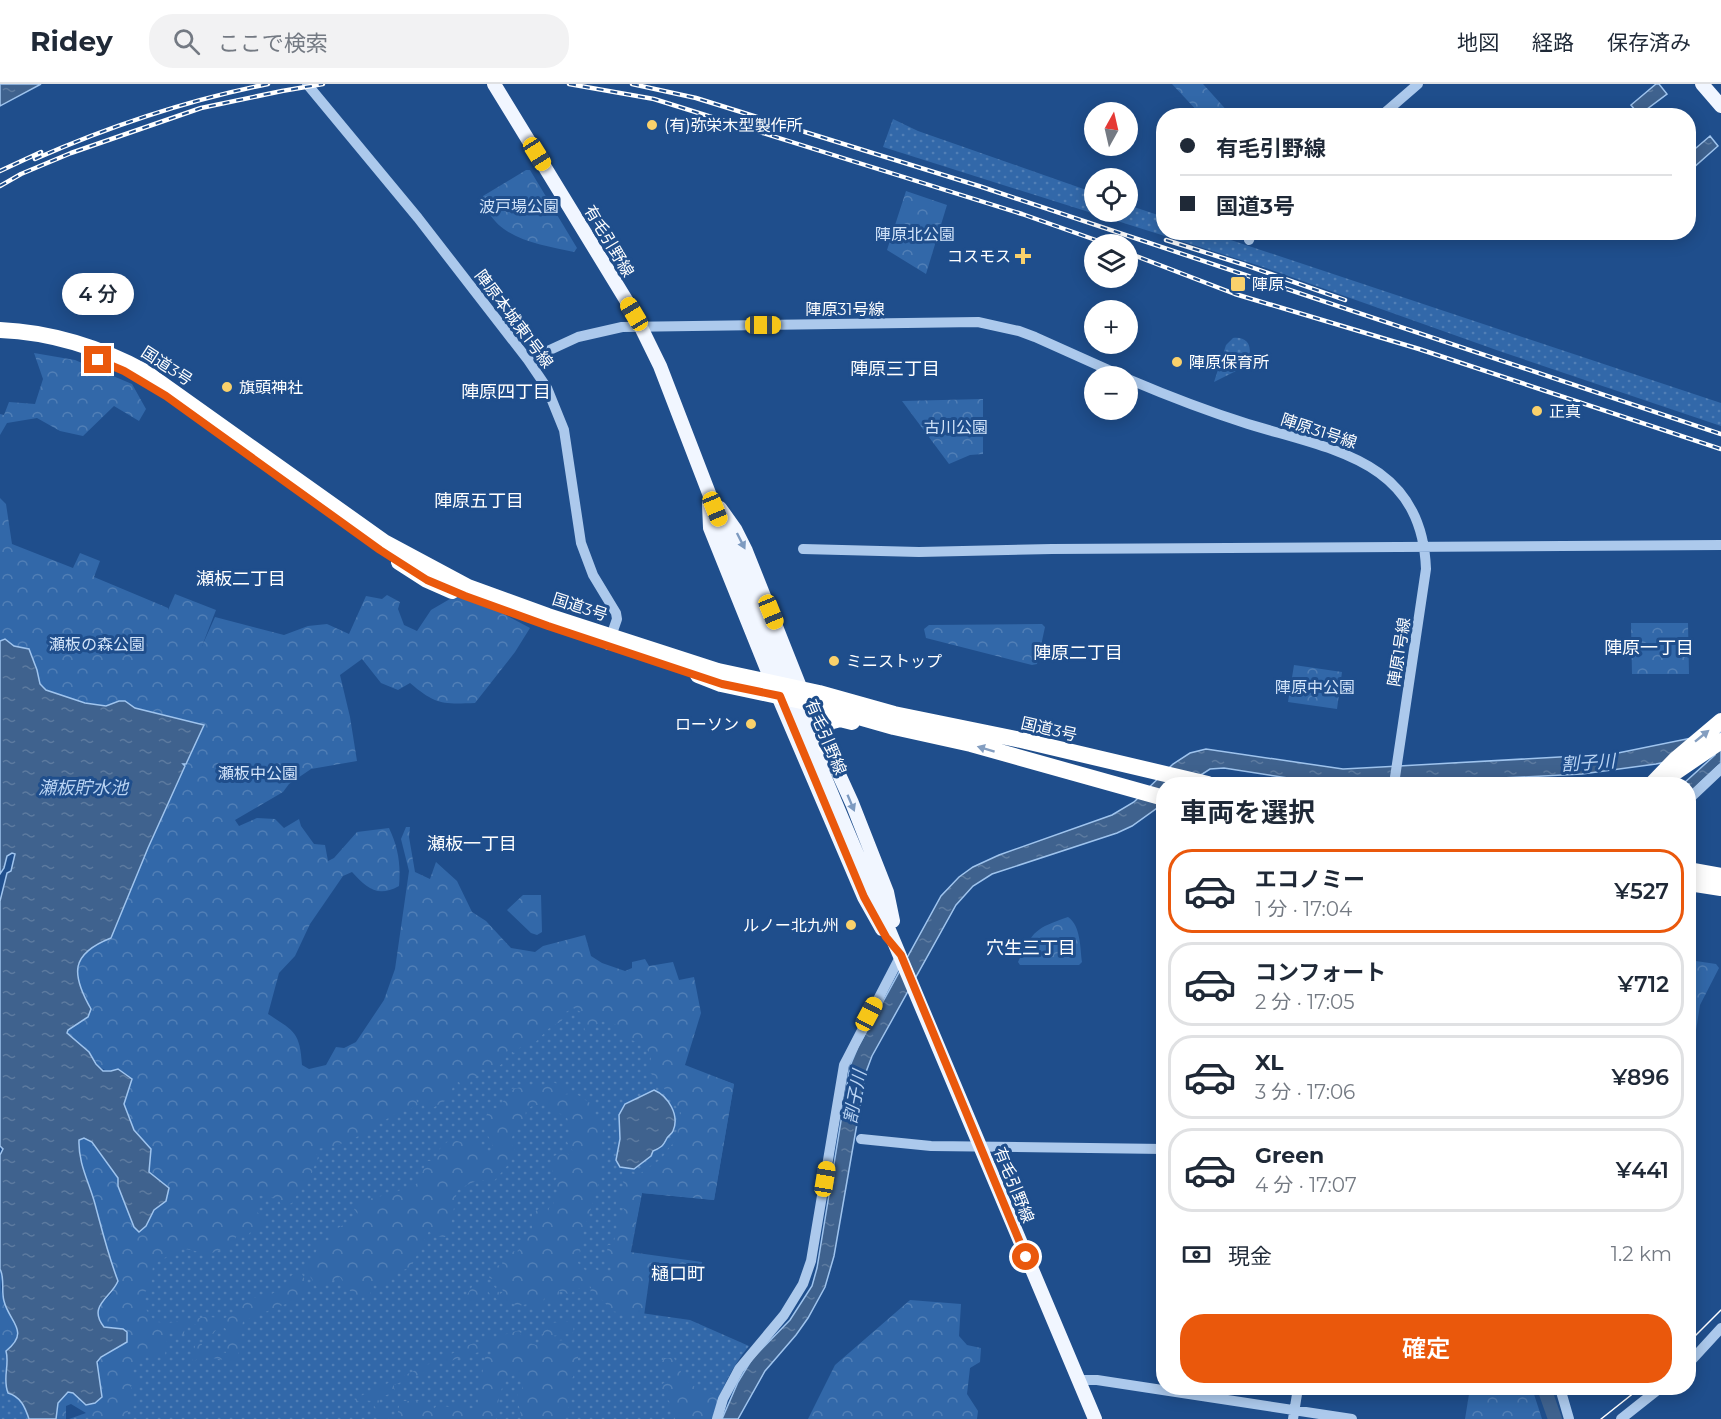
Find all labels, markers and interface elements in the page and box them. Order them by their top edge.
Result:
search box [149,14,569,68]
text: Ridey [30,24,113,58]
icon: search [170,25,203,58]
text: ここで検索 [218,30,328,57]
text: 地図 [1457,30,1499,55]
text: 経路 [1532,30,1574,55]
text: 保存済み [1607,30,1691,55]
north arrow [1084,102,1138,156]
map controls [1084,102,1138,420]
place label: (有)弥栄木型製作所 [664,116,803,135]
marker: (有)弥栄木型製作所 [645,118,659,132]
car [520,134,554,174]
text: 有毛引野線 [1216,135,1326,162]
button: locate [1084,168,1138,222]
text: 国道3号 [1216,193,1295,220]
park label: 波戸場公園 [479,197,559,216]
street label: 有毛引野線 [580,202,638,280]
park label: 陣原北公園 [875,225,955,244]
button: layers [1084,234,1138,288]
place label: コスモス [947,247,1011,266]
marker: コスモス [1016,249,1030,263]
street label: 陣原本城東1号線 [471,266,557,372]
callout: 4 分 [62,273,134,315]
marker: 陣原 [1229,275,1247,293]
place label: 陣原 [1252,275,1284,294]
text: 4 分 [78,282,118,306]
car [617,294,651,334]
street label: 陣原31号線 [806,300,884,319]
button: + [1084,300,1138,354]
car [745,316,781,334]
street label: 国道3号 [138,343,196,389]
route end [84,346,111,373]
place label: 陣原保育所 [1189,353,1269,372]
marker: 陣原保育所 [1170,355,1184,369]
district label: 陣原三丁目 [850,358,940,380]
button: − [1084,366,1138,420]
place label: 旗頭神社 [239,378,303,397]
marker: 旗頭神社 [220,380,234,394]
district label: 陣原四丁目 [461,381,551,403]
place label: 正真 [1549,402,1581,421]
marker: 正真 [1530,404,1544,418]
street label: 陣原31号線 [1279,410,1359,452]
park label: 古川公園 [924,418,988,437]
car [700,489,730,529]
district label: 陣原五丁目 [434,490,524,512]
one-way arrow [736,532,746,549]
district label: 瀬板二丁目 [196,568,286,590]
street label: 国道3号 [550,589,610,625]
car [756,592,786,632]
street label: 陣原1号線 [1384,616,1414,688]
park label: 瀬板の森公園 [49,635,145,654]
district label: 陣原一丁目 [1604,637,1694,659]
district label: 陣原二丁目 [1033,642,1123,664]
place label: ミニストップ [846,652,942,671]
marker: ミニストップ [827,654,841,668]
park label: 陣原中公園 [1275,678,1355,697]
street label: 有毛引野線 [802,696,850,778]
street label: 国道3号 [1019,713,1079,745]
place label: ローソン [675,715,739,734]
marker: ローソン [744,717,758,731]
one-way arrow [1694,729,1710,742]
one-way arrow [977,744,995,753]
water label: 割子川 [1560,750,1618,776]
park label: 瀬板中公園 [218,764,298,783]
water label: 瀬板貯水池 [38,777,130,799]
one-way arrow [846,794,856,812]
text: 車両を選択 [1180,796,1315,829]
district label: 瀬板一丁目 [427,833,517,855]
icon: car [1183,864,1237,918]
text: エコノミー [1255,866,1365,893]
text: ¥527 [1614,878,1669,905]
text: 1 分 · 17:04 [1255,897,1352,921]
place label: ルノー北九州 [743,916,839,935]
marker: ルノー北九州 [844,918,858,932]
district label: 穴生三丁目 [986,937,1076,959]
icon: car [1183,957,1237,1011]
text: コンフォート [1255,959,1386,986]
text: ¥712 [1618,971,1669,998]
text: 2 分 · 17:05 [1255,990,1355,1014]
car [853,994,885,1034]
text: XL [1255,1049,1284,1076]
icon: car [1183,1050,1237,1104]
text: ¥896 [1611,1064,1669,1091]
water label: 割子川 [839,1066,871,1126]
text: 3 分 · 17:06 [1255,1080,1355,1104]
text: Green [1255,1142,1324,1169]
icon: car [1183,1143,1237,1197]
street label: 有毛引野線 [990,1144,1038,1226]
text: ¥441 [1616,1157,1669,1184]
car [813,1160,837,1198]
text: 4 分 · 17:07 [1255,1173,1357,1197]
icon: cash [1180,1238,1213,1271]
text: 1.2 km [1611,1242,1672,1266]
route start [1012,1243,1039,1270]
text: 現金 [1228,1243,1272,1270]
district label: 樋口町 [651,1263,705,1285]
button: 確定 [1180,1314,1672,1383]

